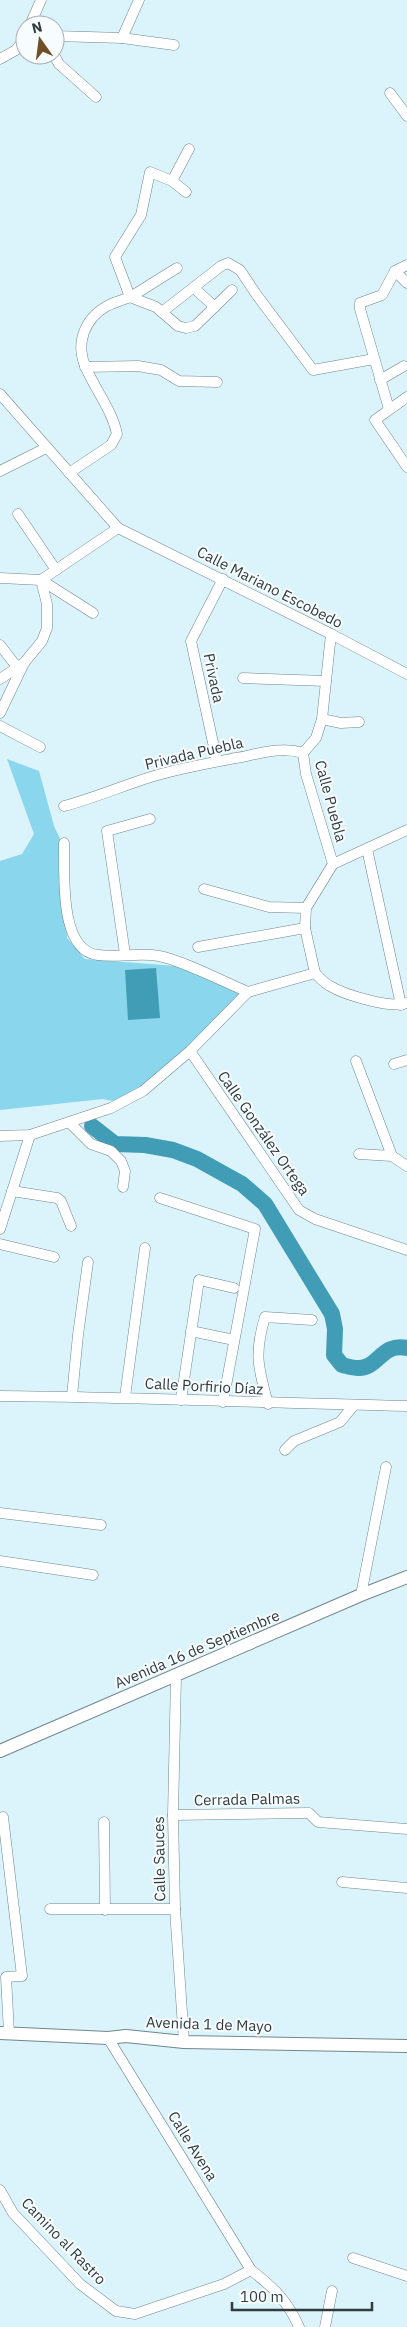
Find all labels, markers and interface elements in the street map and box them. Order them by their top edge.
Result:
north arrow [15,15,65,65]
text: N [30,17,44,37]
street label: Calle Mariano Escobedo [194,542,346,632]
street label: Privada [199,651,229,705]
street label: Privada Puebla [143,732,245,774]
street label: Calle Puebla [311,758,351,844]
street label: Calle González Ortega [214,1067,314,1199]
street label: Calle Porfirio Díaz [144,1373,264,1399]
street label: Avenida 16 de Septiembre [112,1606,282,1692]
street label: Cerrada Palmas [194,1789,300,1809]
street label: Calle Sauces [149,1816,169,1902]
street label: Avenida 1 de Mayo [146,2012,272,2036]
street label: Calle Avena [164,2108,222,2184]
street label: Camino al Rastro [18,2193,110,2289]
scale bar [232,2280,372,2312]
text: 100 m [240,2287,284,2306]

